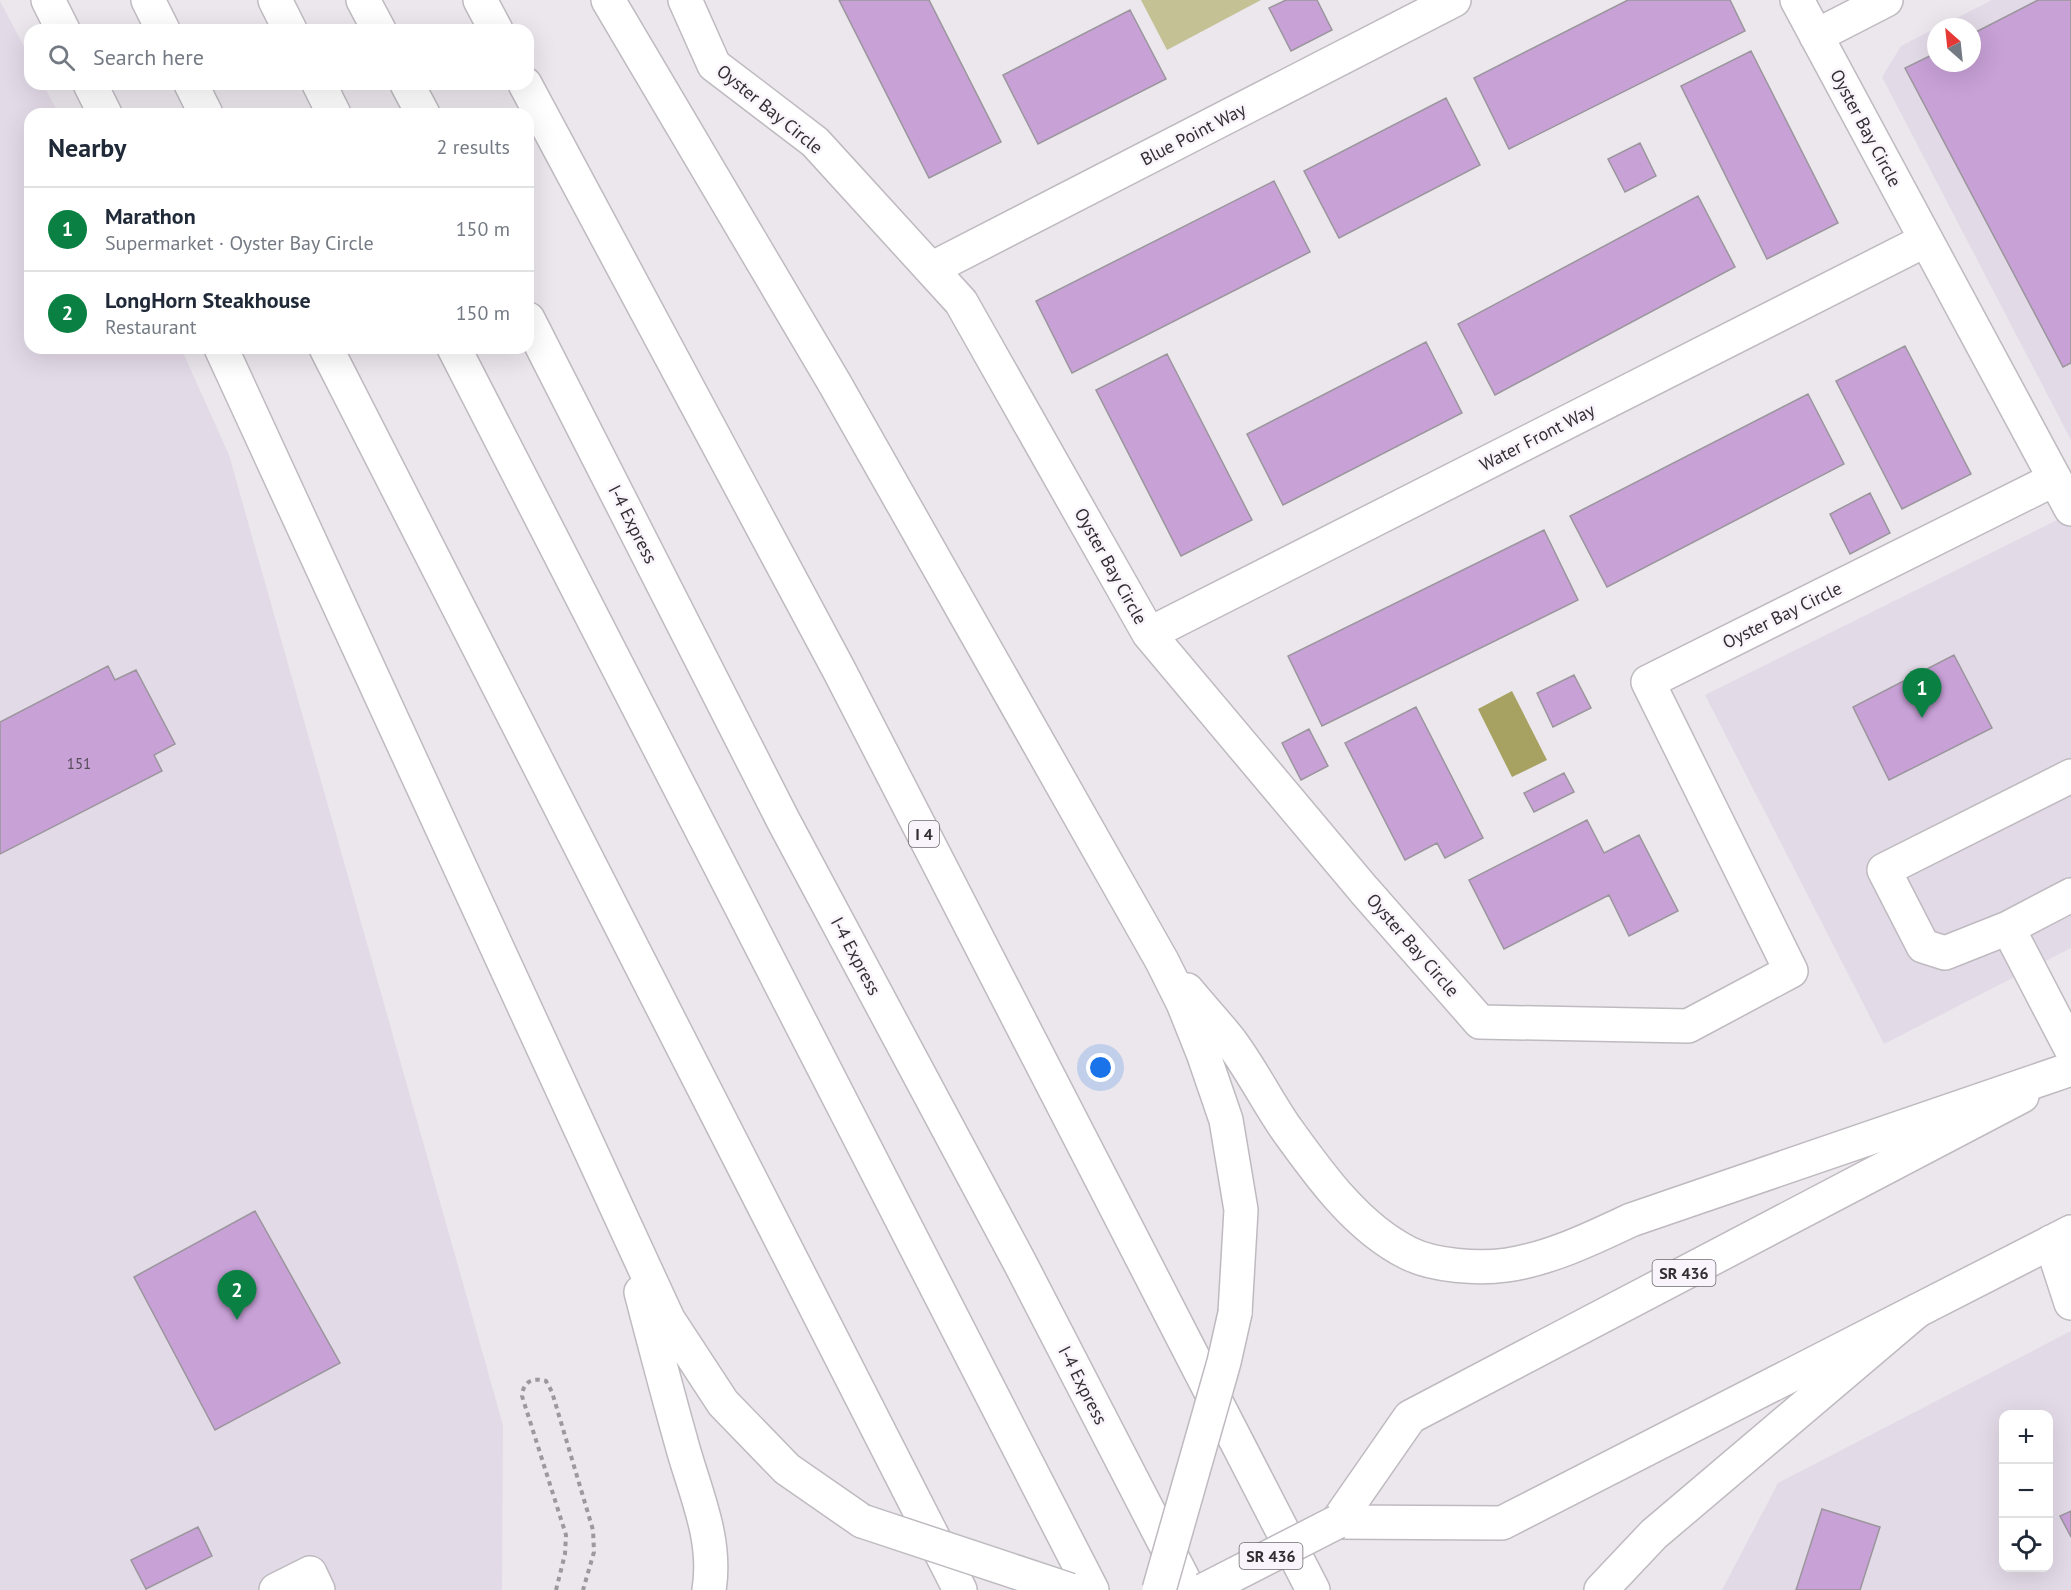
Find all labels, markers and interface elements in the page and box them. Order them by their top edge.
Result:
north arrow [1927,18,1981,72]
search box [24,24,534,90]
icon: search [45,41,78,74]
text: Search here [93,43,204,71]
street label: Oyster Bay Circle [712,59,828,159]
street label: Oyster Bay Circle [1825,65,1907,191]
street label: Blue Point Way [1136,97,1250,170]
text: Nearby [48,131,126,164]
text: 2 results [437,134,510,160]
text: Marathon [105,202,196,230]
text: 1 [62,216,73,242]
text: 150 m [456,216,510,242]
text: Supermarket · Oyster Bay Circle [105,230,374,256]
text: LongHorn Steakhouse [105,286,311,314]
text: 2 [62,300,73,326]
text: 150 m [456,300,510,326]
text: Restaurant [105,314,196,340]
street label: Water Front Way [1476,398,1599,476]
street label: I-4 Express [603,481,663,567]
street label: Oyster Bay Circle [1070,504,1152,628]
street label: Oyster Bay Circle [1719,576,1845,654]
pin: 1 [1902,668,1942,718]
house number: 151 [67,754,91,773]
road number: I 4 [909,821,939,847]
street label: Oyster Bay Circle [1362,889,1464,1001]
street label: I-4 Express [826,913,886,999]
your location [1086,1053,1115,1082]
road number: SR 436 [1652,1260,1716,1286]
pin: 2 [218,1270,256,1320]
street label: I-4 Express [1053,1342,1113,1428]
map controls [1999,1410,2053,1572]
button: + [1999,1410,2053,1464]
button: − [1999,1464,2053,1518]
button: locate [1999,1518,2053,1572]
road number: SR 436 [1240,1543,1302,1569]

